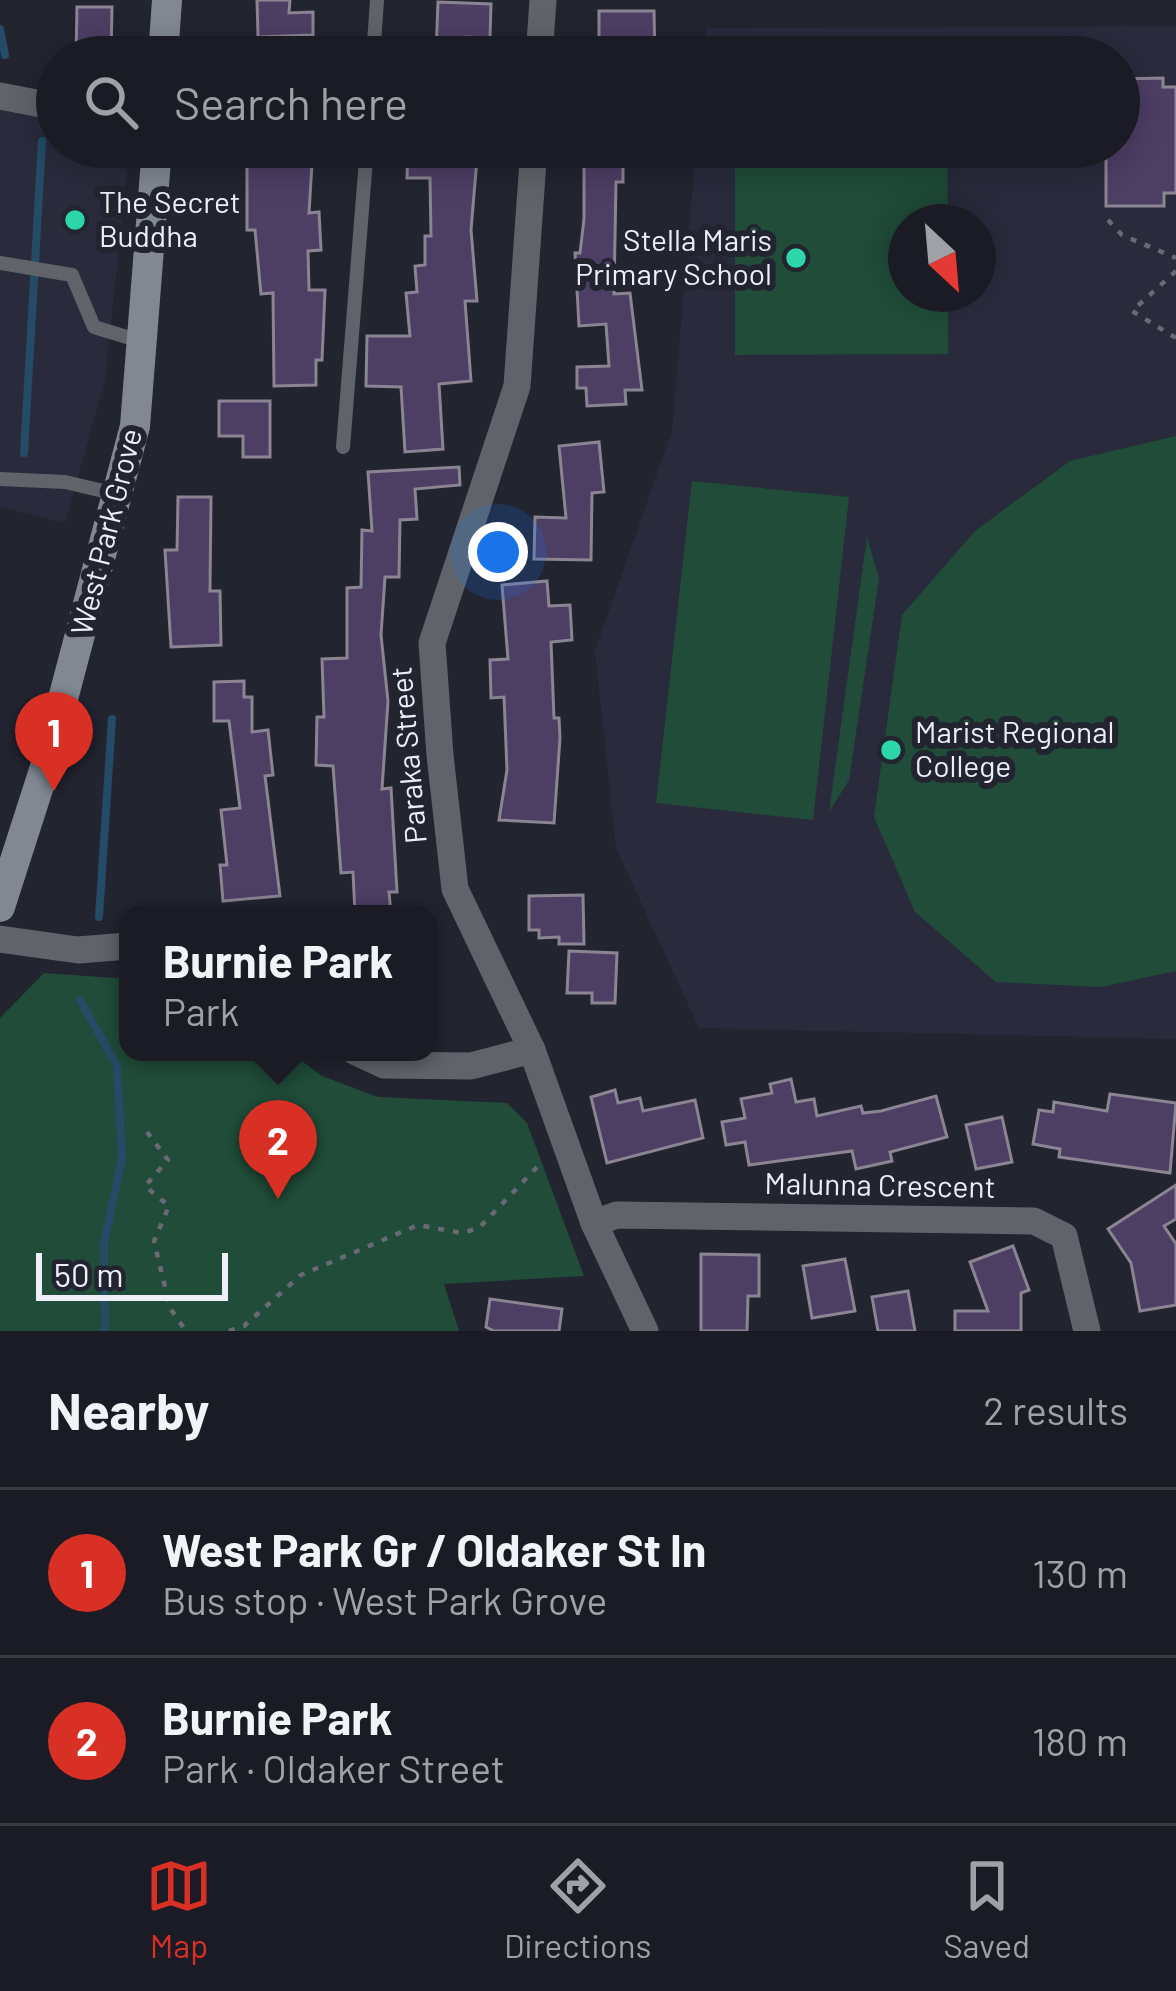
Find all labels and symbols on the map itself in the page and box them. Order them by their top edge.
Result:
place label: The Secret Buddha [99,183,241,253]
north arrow [888,204,996,312]
marker: The Secret Buddha [62,207,88,233]
place label: Stella Maris Primary School [575,221,772,291]
marker: Stella Maris Primary School [783,245,809,271]
street label: West Park Grove [62,425,148,638]
your location [468,522,528,582]
street label: Paraka Street [381,665,433,845]
pin: 1 [15,692,93,791]
place label: Marist Regional College [915,713,1114,783]
marker: Marist Regional College [878,737,904,763]
pin: 2 [239,1100,317,1199]
street label: Malunna Crescent [764,1164,996,1204]
scale bar [36,1247,228,1300]

